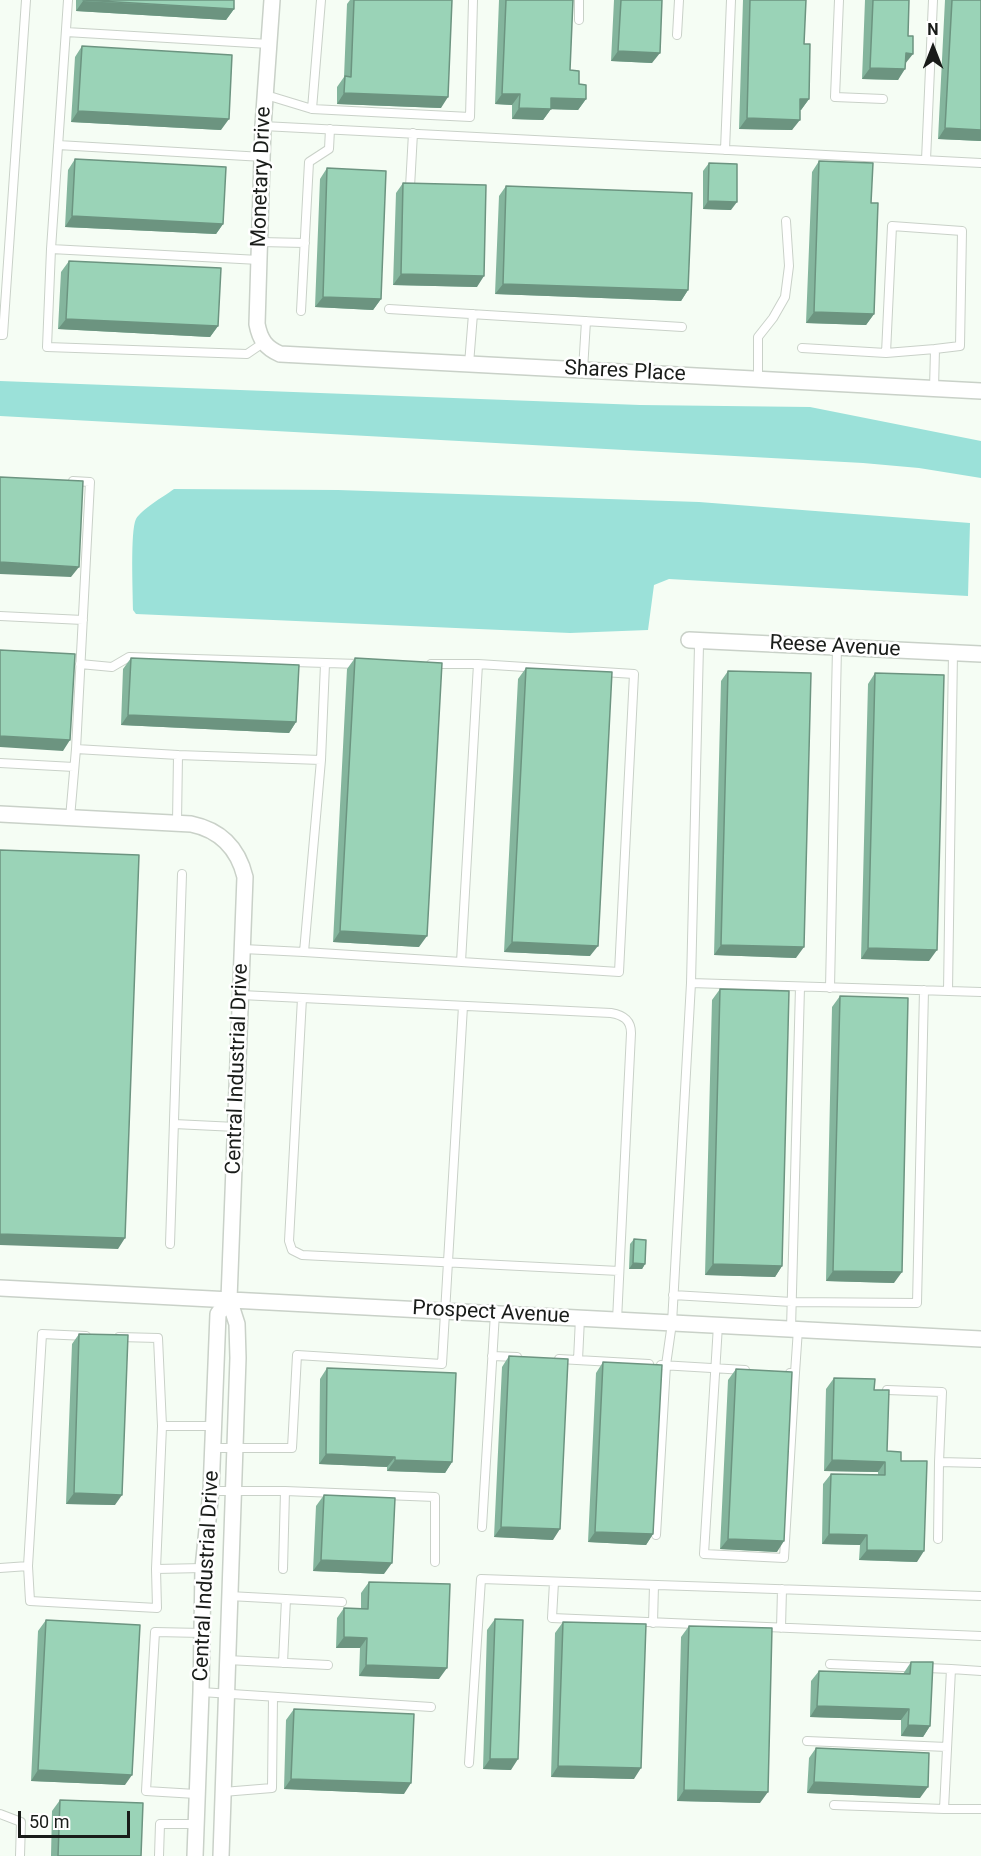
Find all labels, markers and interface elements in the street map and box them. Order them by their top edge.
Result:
north arrow [903,18,963,78]
text: N [927,20,939,39]
street label: Monetary Drive [247,106,277,248]
street label: Shares Place [564,356,686,388]
street label: Reese Avenue [769,631,901,663]
street label: Central Industrial Drive [222,963,254,1175]
street label: Prospect Avenue [412,1296,570,1330]
street label: Central Industrial Drive [189,1470,225,1682]
scale bar [21,1799,134,1837]
text: 50 m [29,1811,69,1832]

